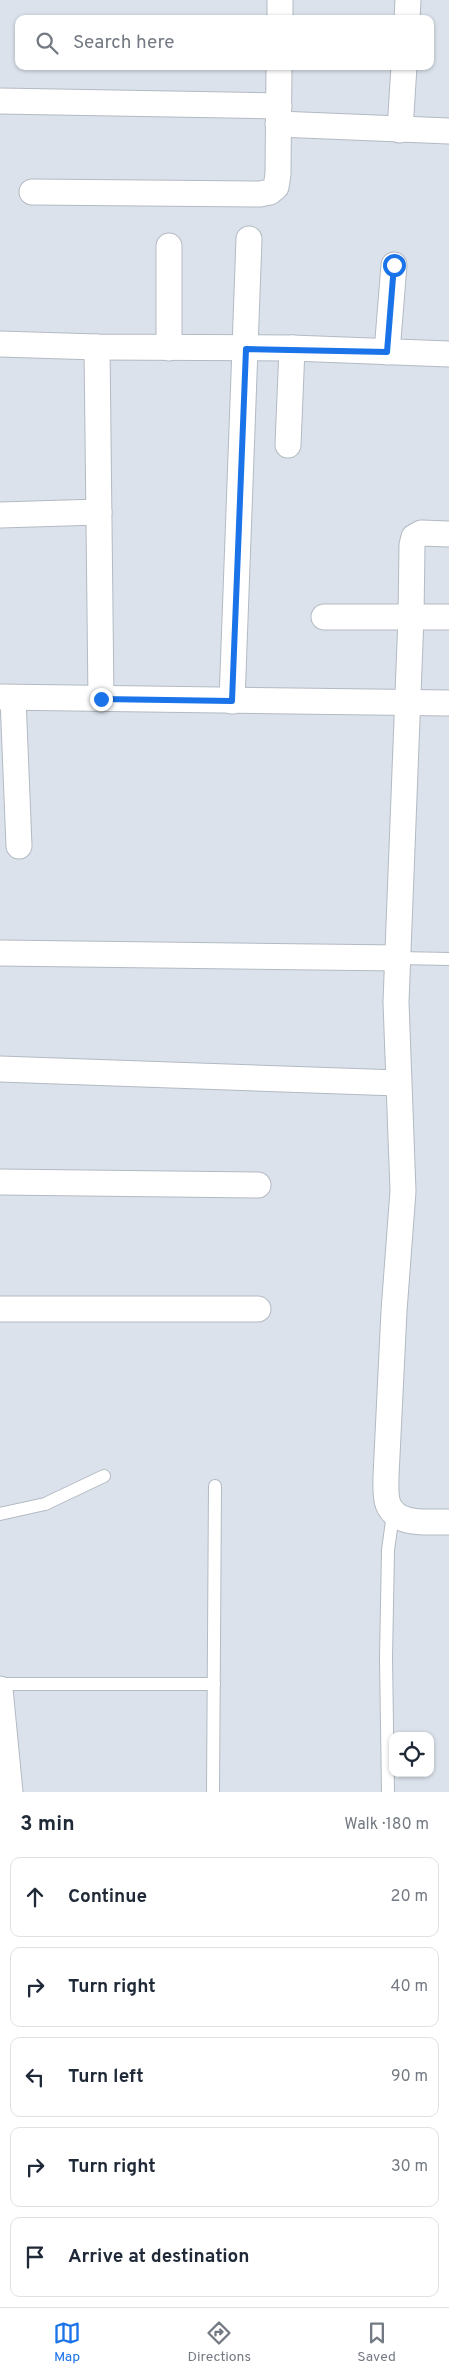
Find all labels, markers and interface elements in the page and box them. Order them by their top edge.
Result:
search box [15,15,434,70]
icon: search [33,29,61,57]
text: Search here [73,31,175,55]
route start [383,254,406,277]
route end [90,688,113,711]
map controls [389,1732,434,1777]
button: locate [389,1732,434,1777]
text: 3 min [20,1811,75,1838]
text: Walk · 180 m [344,1815,429,1835]
icon: ahead [21,1883,49,1911]
text: Continue [68,1885,147,1909]
text: 20 m [391,1887,428,1907]
icon: right [21,1973,49,2001]
text: Turn right [68,1975,156,1999]
text: 40 m [390,1977,428,1997]
icon: left [21,2063,49,2091]
text: Turn left [68,2065,144,2089]
text: 90 m [391,2067,428,2087]
icon: right [21,2153,49,2181]
text: Turn right [68,2155,156,2179]
text: 30 m [391,2157,428,2177]
icon: arrive [21,2243,49,2271]
text: Arrive at destination [68,2245,249,2269]
tab: Map [53,2319,81,2366]
tab: Directions [187,2319,251,2366]
tab: Saved [357,2319,396,2366]

